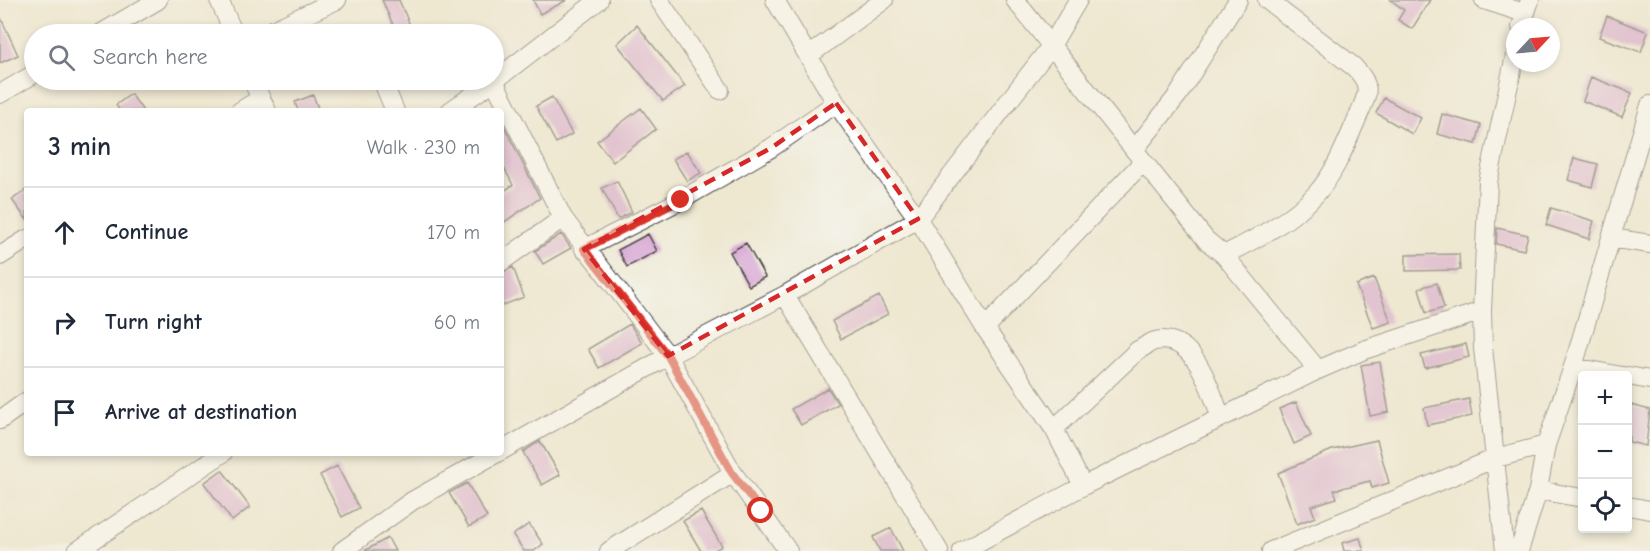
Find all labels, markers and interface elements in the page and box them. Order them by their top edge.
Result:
north arrow [1506,18,1560,72]
search box [24,24,504,90]
icon: search [45,41,78,74]
text: Search here [93,44,208,70]
text: 3 min [48,132,111,162]
text: Walk · 230 m [367,136,480,159]
route end [667,186,693,212]
icon: ahead [48,216,81,249]
text: Continue [105,219,188,245]
text: 170 m [427,221,480,244]
icon: right [48,306,81,339]
text: Turn right [105,309,202,335]
text: 60 m [434,311,480,334]
map controls [1578,371,1632,533]
button: + [1578,371,1632,425]
icon: arrive [48,396,81,429]
text: Arrive at destination [105,399,297,425]
button: − [1578,425,1632,479]
button: locate [1578,479,1632,533]
route start [747,497,773,523]

